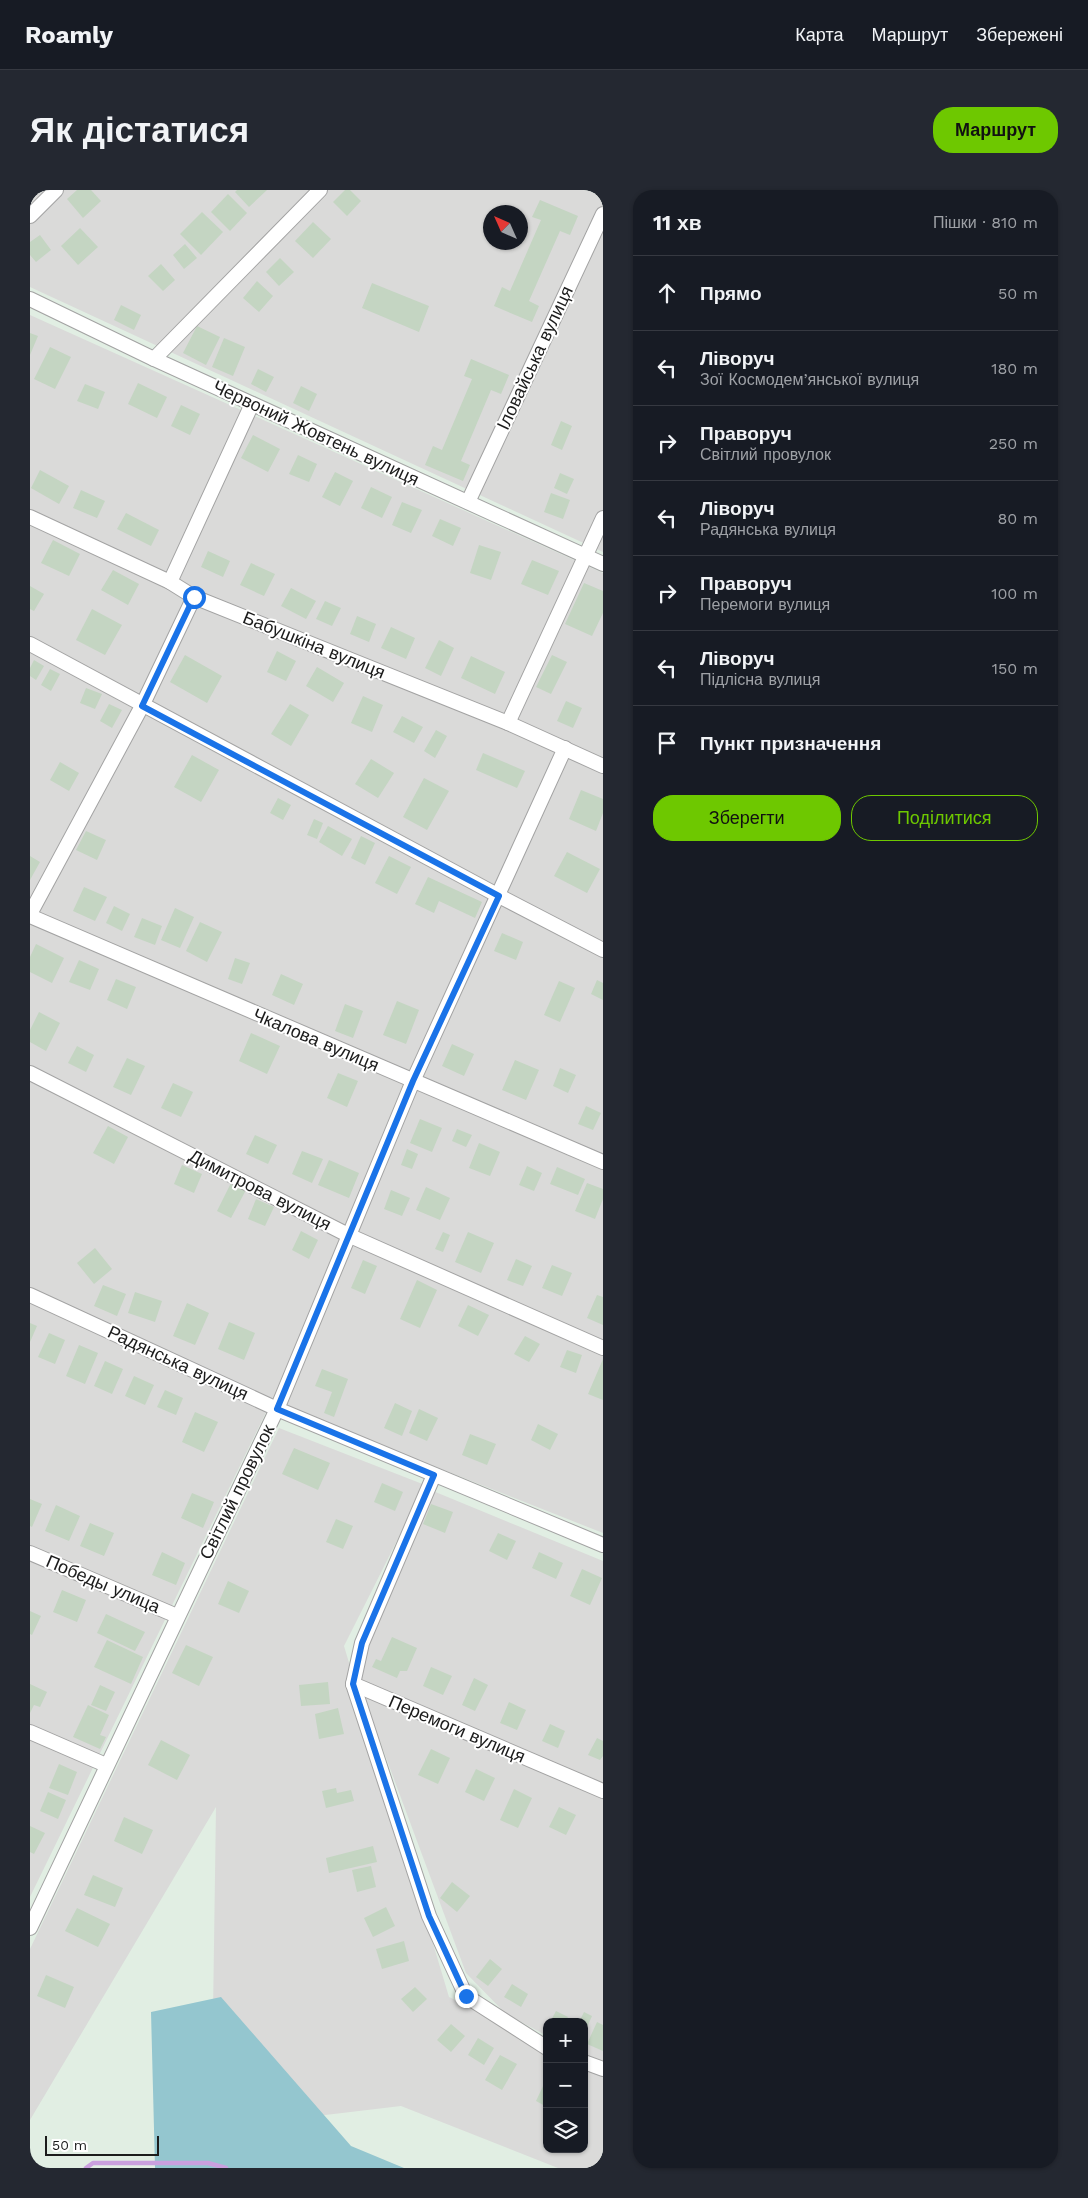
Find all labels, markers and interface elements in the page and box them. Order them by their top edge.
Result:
text: Roamly [25,21,113,49]
text: Карта [795,24,843,45]
text: Маршрут [871,24,948,45]
text: Збережені [976,24,1063,45]
button: Маршрут [933,107,1058,153]
text: Як дістатися [30,109,249,151]
north arrow [483,205,528,250]
text: 11 хв [653,210,702,235]
text: Пішки · 810 m [933,213,1038,232]
icon: ahead [653,279,681,307]
text: Прямо [700,282,762,305]
street label: Іловайська вулиця [492,283,577,433]
text: 50 m [998,284,1038,303]
text: Ліворуч [700,347,775,370]
icon: left [653,354,681,382]
text: 180 m [991,359,1038,378]
text: Зої Космодем’янської вулиця [700,370,919,389]
street label: Червоний Жовтень вулиця [210,375,423,490]
text: Праворуч [700,422,792,445]
icon: right [653,429,681,457]
text: 250 m [989,434,1038,453]
text: Світлий провулок [700,445,831,464]
text: Ліворуч [700,497,775,520]
icon: left [653,504,681,532]
text: 80 m [997,509,1038,528]
text: Радянська вулиця [700,520,836,539]
text: Праворуч [700,572,792,595]
icon: right [653,579,681,607]
text: 100 m [991,584,1038,603]
route start [183,586,206,609]
text: Перемоги вулиця [700,595,830,614]
street label: Бабушкіна вулиця [240,606,388,683]
text: Ліворуч [700,647,775,670]
icon: left [653,654,681,682]
text: 150 m [992,659,1038,678]
text: Підлісна вулиця [700,670,820,689]
icon: arrive [653,729,681,757]
text: Пункт призначення [700,732,881,755]
button: Зберегти [653,795,841,841]
button: Поділитися [851,795,1038,841]
street label: Чкалова вулиця [250,1004,382,1076]
street label: Димитрова вулиця [186,1145,335,1235]
street label: Радянська вулиця [105,1321,252,1404]
street label: Світлий провулок [195,1421,278,1563]
street label: Победы улица [43,1550,164,1617]
street label: Перемоги вулиця [386,1690,529,1767]
route end [455,1985,478,2008]
map controls [543,2018,588,2153]
button: + [543,2018,588,2063]
button: − [543,2063,588,2108]
button: layers [543,2108,588,2153]
scale bar [45,2133,159,2156]
text: 50 m [52,2137,87,2153]

